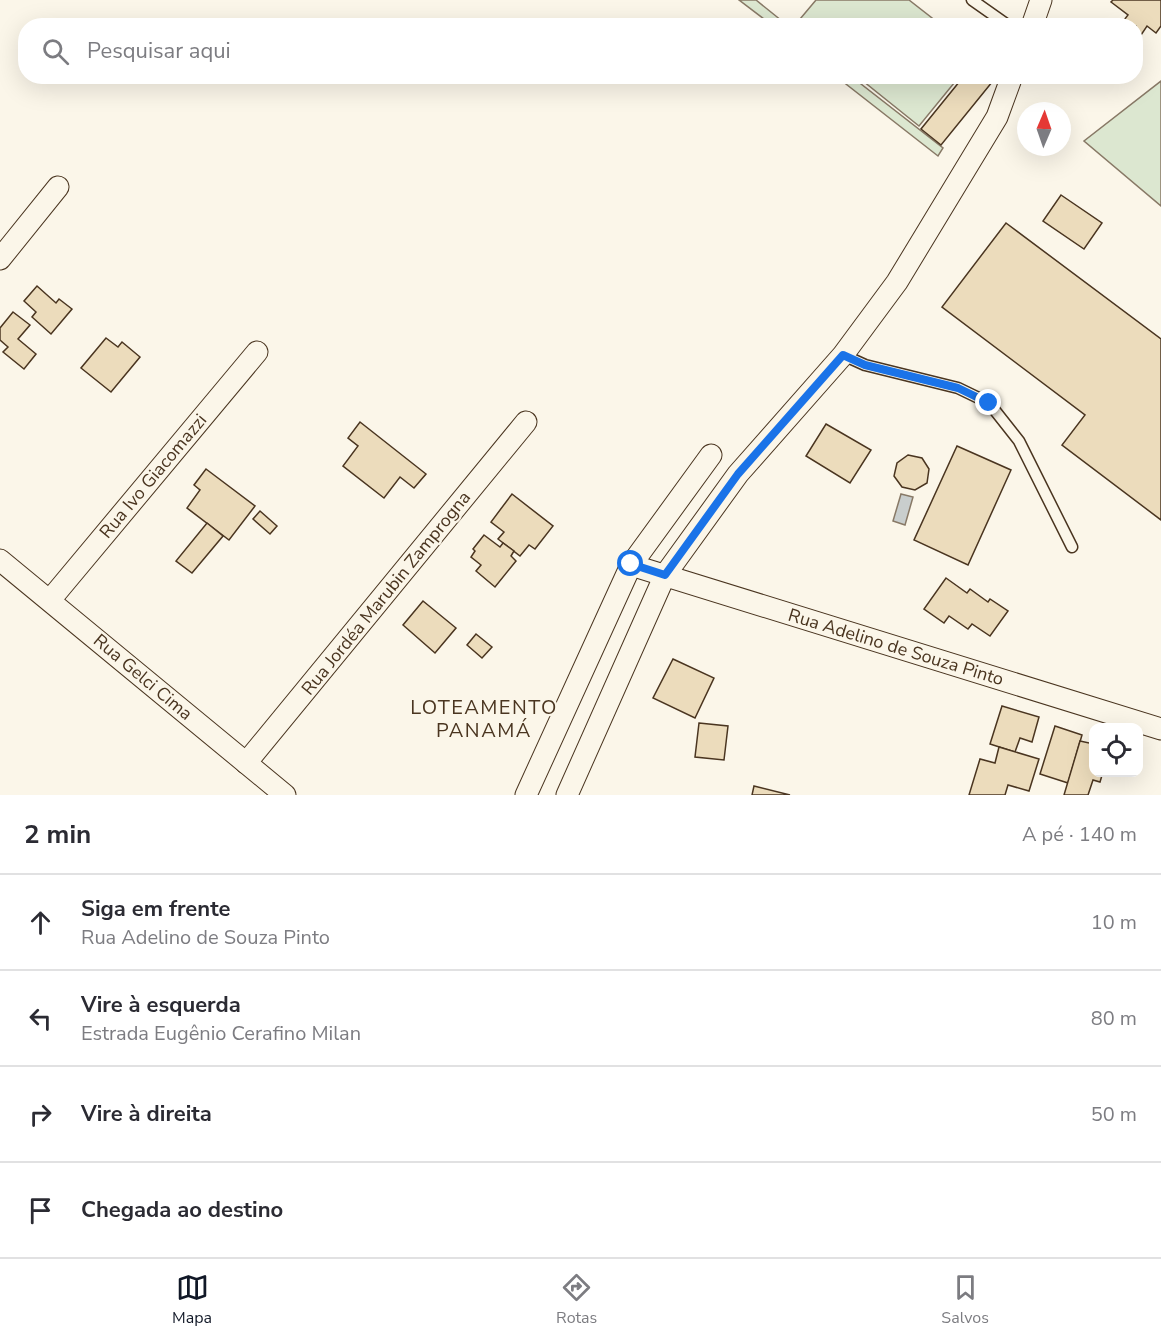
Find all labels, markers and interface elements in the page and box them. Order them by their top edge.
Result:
search box [18,18,1143,84]
icon: search [39,35,72,68]
text: Pesquisar aqui [87,36,231,66]
north arrow [1017,102,1071,156]
route end [975,389,1001,415]
street label: Rua Ivo Giacomazzi [94,409,212,543]
street label: Rua Jordéa Marubin Zamprogna [296,486,476,700]
route start [617,550,643,576]
street label: Rua Adelino de Souza Pinto [785,603,1007,691]
street label: Rua Gelci Cima [88,628,198,726]
district label: LOTEAMENTO PANAMÁ [410,694,558,744]
map controls [1089,723,1143,777]
button: locate [1089,723,1143,777]
text: 2 min [24,817,91,852]
text: A pé · 140 m [1022,821,1137,848]
text: Siga em frente [81,894,230,924]
icon: ahead [24,906,57,939]
text: 10 m [1091,909,1137,936]
text: Rua Adelino de Souza Pinto [81,924,330,951]
text: Vire à esquerda [81,990,241,1020]
icon: left [24,1002,57,1035]
text: 80 m [1091,1005,1137,1032]
text: Estrada Eugênio Cerafino Milan [81,1020,361,1047]
icon: right [24,1098,57,1131]
text: Vire à direita [81,1099,212,1129]
text: 50 m [1091,1101,1137,1128]
icon: arrive [24,1194,57,1227]
text: Chegada ao destino [81,1195,283,1225]
tab: Mapa [172,1271,212,1329]
tab: Rotas [556,1271,597,1329]
tab: Salvos [941,1271,989,1329]

